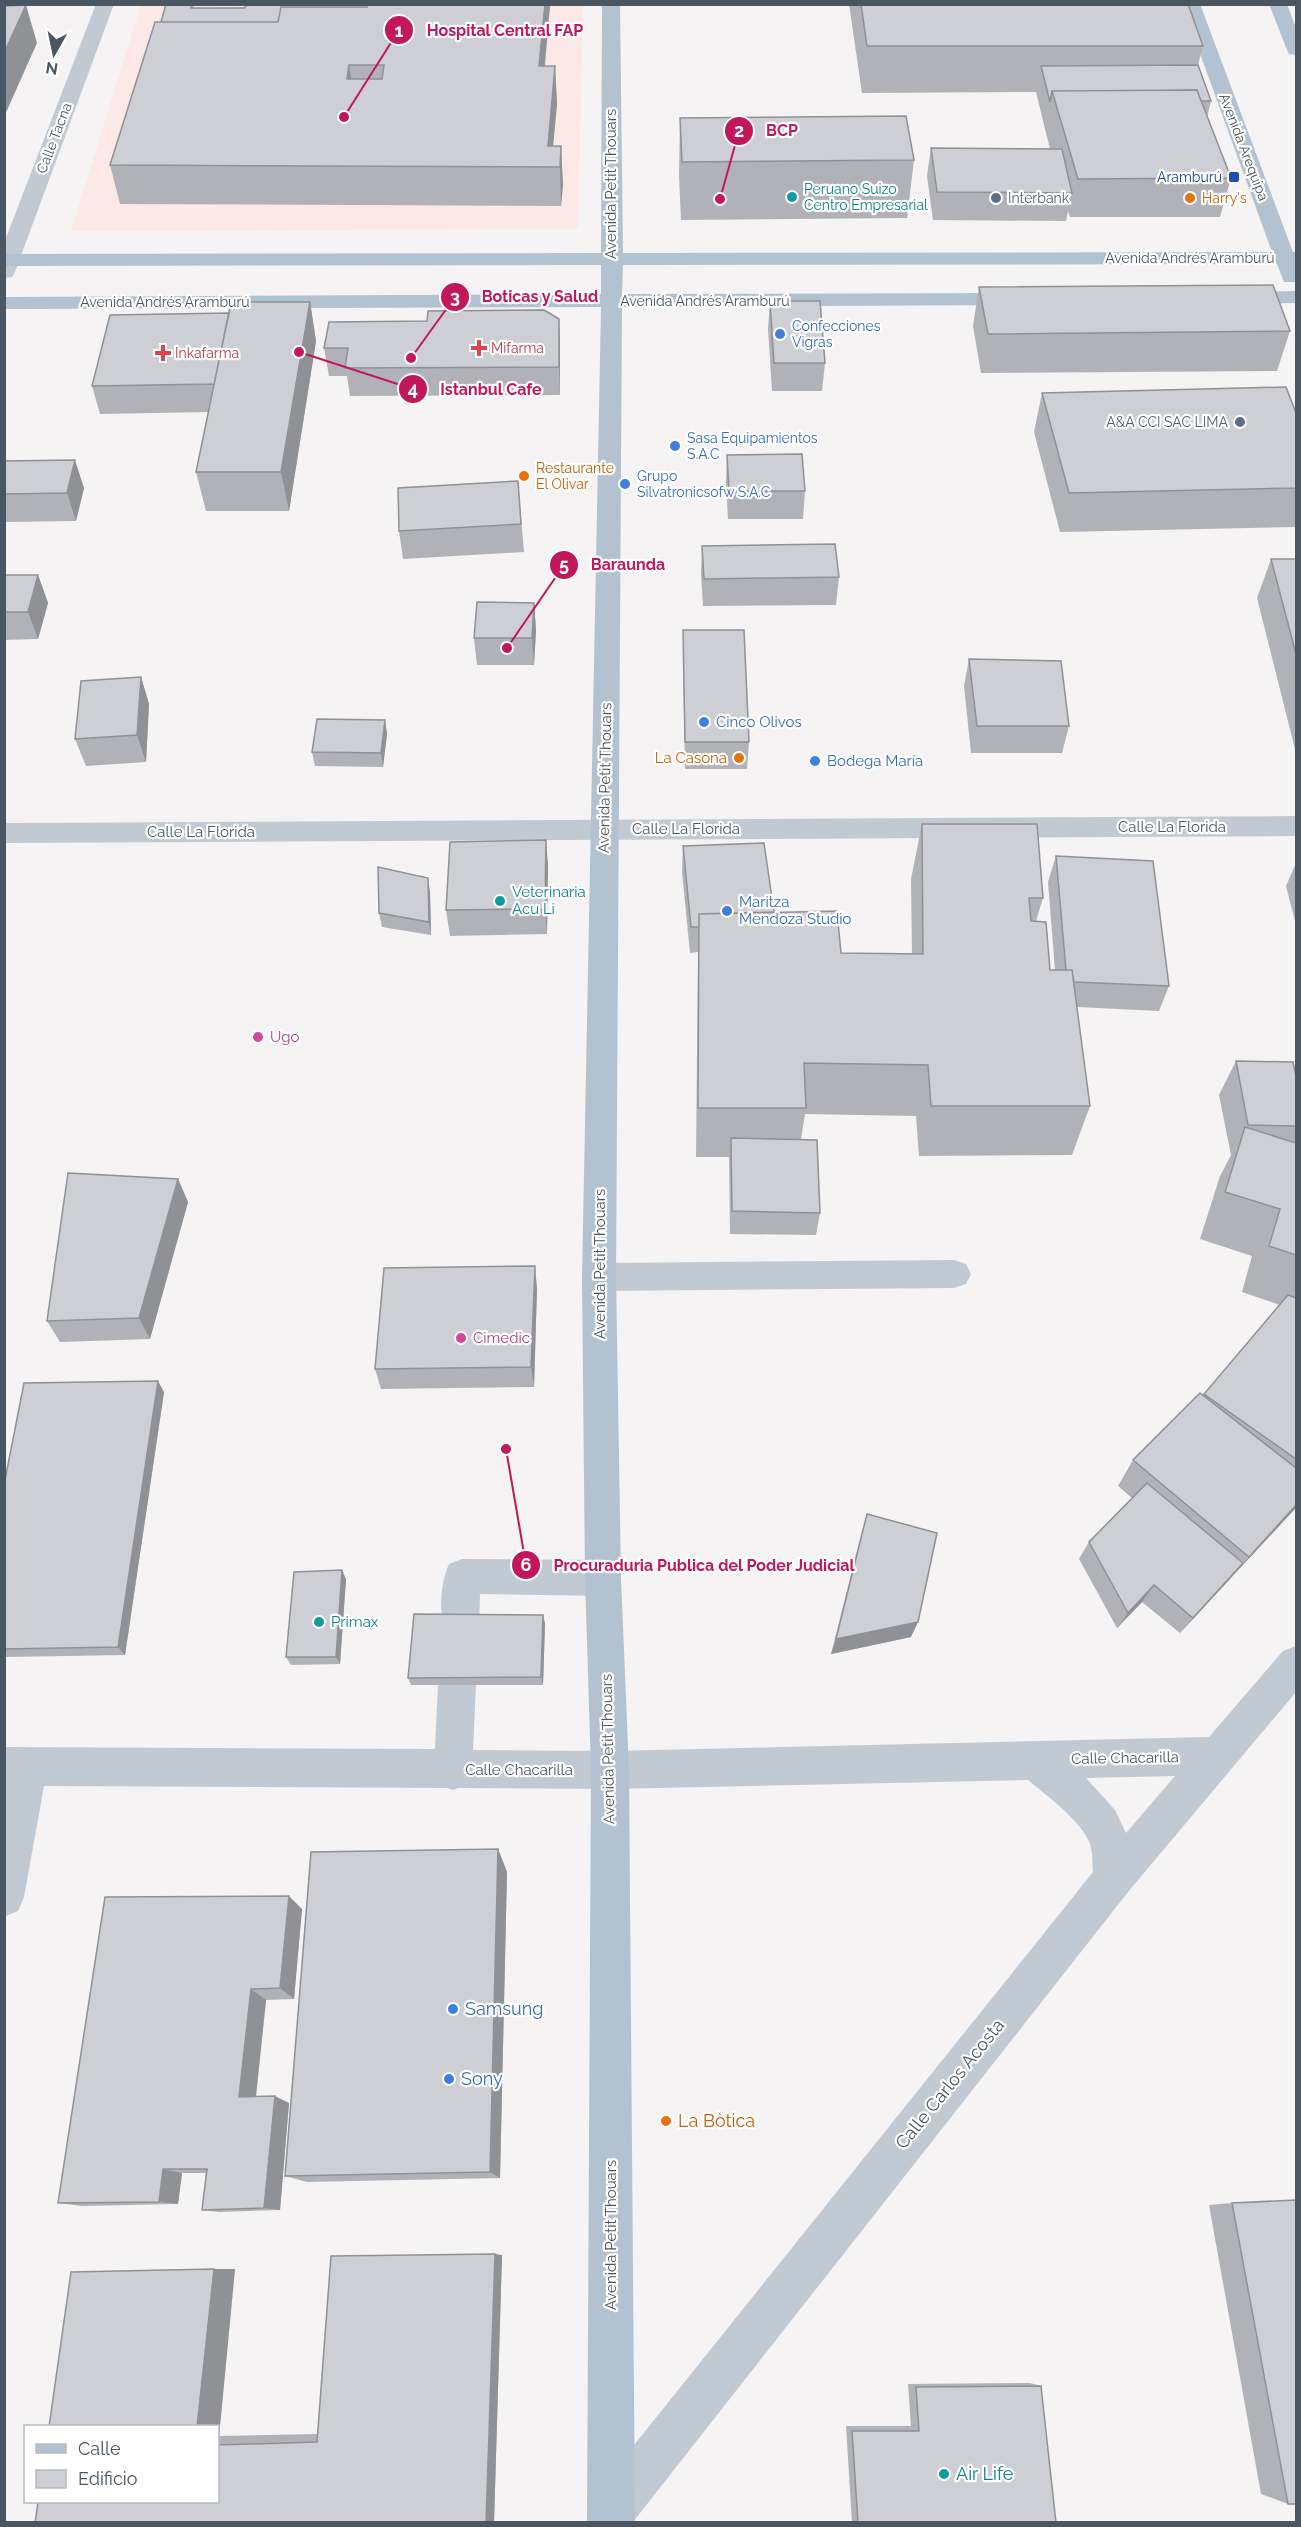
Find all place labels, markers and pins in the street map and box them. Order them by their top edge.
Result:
callout: Hospital Central FAP [384,13,596,47]
callout: BCP [724,114,810,148]
place label: Aramburú [1157,169,1222,185]
marker: Aramburú [1227,170,1241,184]
place label: Peruano Suizo Centro Empresarial [804,181,928,213]
marker: Peruano Suizo Centro Empresarial [785,190,799,204]
place label: Interbank [1008,190,1070,206]
place label: Harry's [1202,190,1247,206]
marker: Interbank [989,191,1003,205]
marker: Harry's [1183,191,1197,205]
callout: Boticas y Salud [440,280,611,314]
place label: Confecciones Vigras [792,318,881,350]
marker: Confecciones Vigras [773,327,787,341]
place label: Mifarma [491,340,544,356]
marker: Mifarma [472,341,486,355]
place label: Inkafarma [175,345,239,361]
marker: Inkafarma [156,346,170,360]
callout: Istanbul Cafe [398,372,554,406]
place label: A&A CCI SAC LIMA [1106,414,1229,430]
marker: A&A CCI SAC LIMA [1233,415,1247,429]
place label: Sasa Equipamientos S.A.C [687,430,818,462]
marker: Sasa Equipamientos S.A.C [668,439,682,453]
place label: Restaurante El Olivar [536,460,614,492]
place label: Grupo Silvatronicsofw S.A.C [637,468,771,500]
marker: Restaurante El Olivar [517,469,531,483]
marker: Grupo Silvatronicsofw S.A.C [618,477,632,491]
callout: Baraunda [549,548,677,582]
place label: Cinco Olivos [716,713,802,731]
marker: Cinco Olivos [697,715,711,729]
place label: La Casona [655,749,727,767]
marker: La Casona [732,751,746,765]
place label: Bodega María [827,752,923,770]
marker: Bodega María [808,754,822,768]
place label: Veterinaria Acu Li [512,883,586,918]
place label: Maritza Mendoza Studio [739,893,852,928]
marker: Veterinaria Acu Li [493,894,507,908]
marker: Maritza Mendoza Studio [720,904,734,918]
place label: Ugo [270,1028,299,1046]
marker: Ugo [251,1030,265,1044]
place label: Cimedic [473,1329,530,1347]
marker: Cimedic [454,1331,468,1345]
callout: Procuraduria Publica del Poder Judicial [511,1548,867,1582]
place label: Primax [331,1613,379,1631]
marker: Primax [312,1615,326,1629]
place label: Samsung [465,1998,543,2019]
marker: Samsung [446,2002,460,2016]
place label: Sony [461,2068,503,2089]
marker: Sony [442,2072,456,2086]
place label: La Bòtica [678,2110,755,2131]
marker: La Bòtica [659,2114,673,2128]
place label: Air Life [956,2463,1014,2484]
marker: Air Life [937,2467,951,2481]

